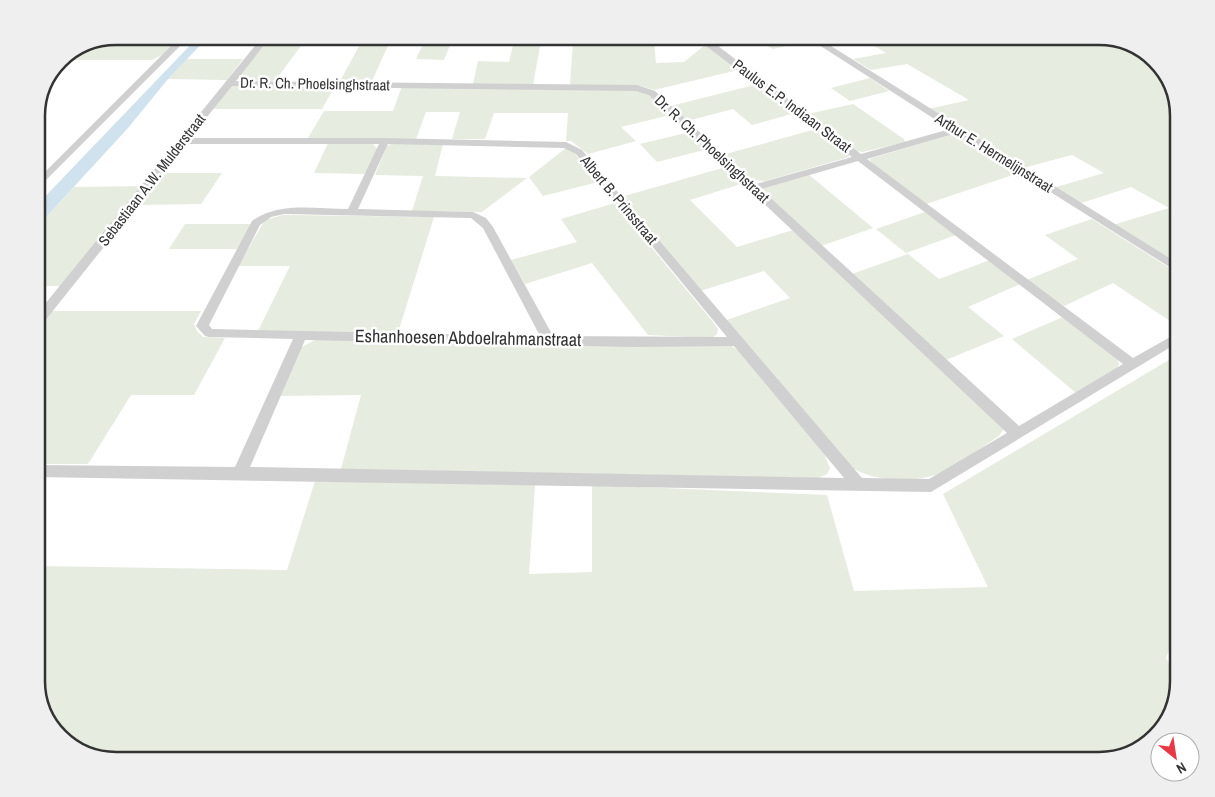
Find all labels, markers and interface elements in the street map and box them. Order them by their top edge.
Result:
street label: Paulus E.P. Indiaan Straat [729,54,856,157]
street label: Dr. R. Ch. Phoelsinghstraat [240,72,391,95]
street label: Dr. R. Ch. Phoelsinghstraat [650,90,775,208]
street label: Arthur E. Hermelijnstraat [930,107,1058,198]
street label: Sebastiaan A.W. Mulderstraat [93,109,210,250]
street label: Albert B. Prinsstraat [575,150,663,249]
street label: Eshanhoesen Abdoelrahmanstraat [355,323,581,352]
north arrow [1150,732,1200,782]
text: N [1173,758,1190,778]

